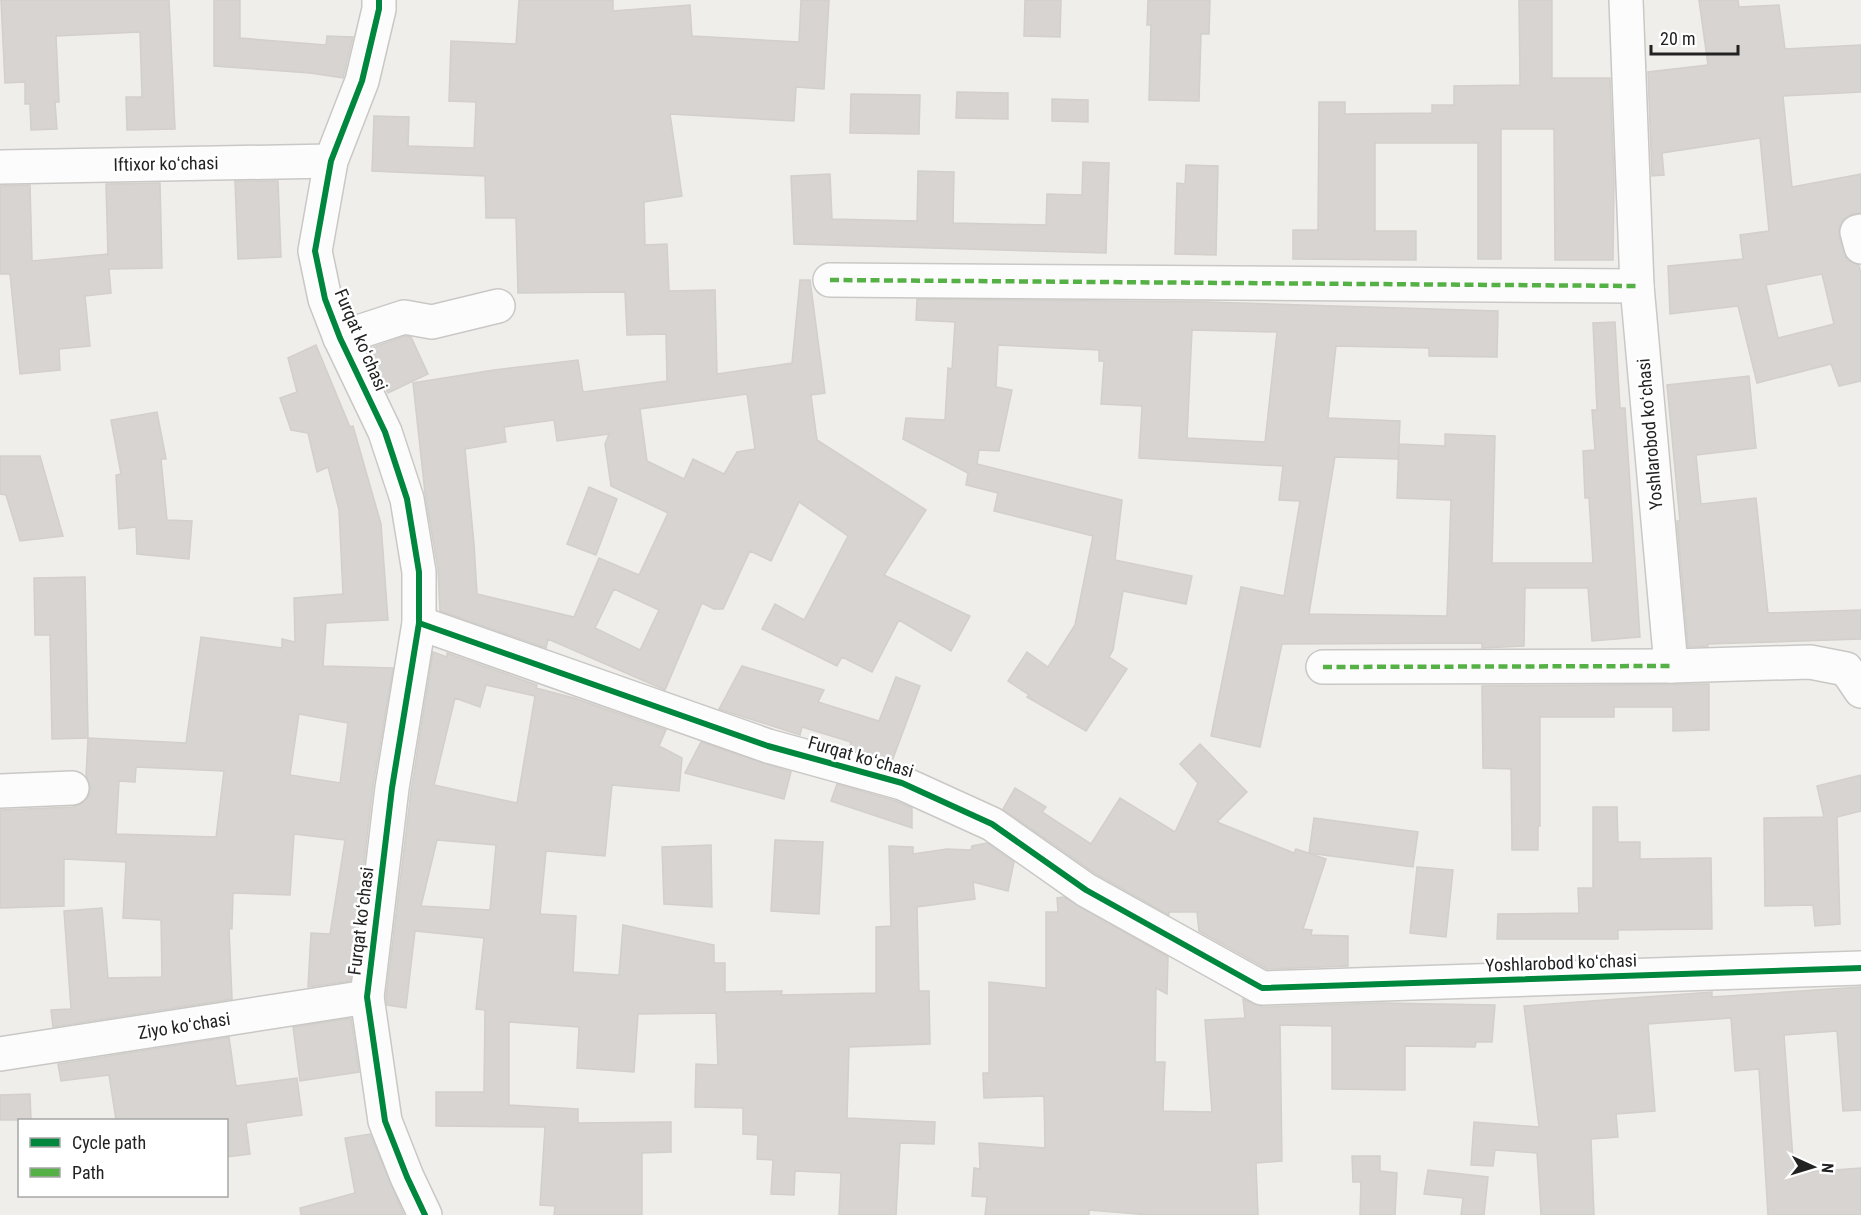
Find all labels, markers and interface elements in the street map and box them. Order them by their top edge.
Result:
scale bar [1651,18,1738,56]
text: 20 m [1660,28,1695,49]
street label: Iftixor koʻchasi [113,152,219,175]
street label: Furqat koʻchasi [331,286,392,394]
street label: Yoshlarobod koʻchasi [1632,357,1667,511]
street label: Furqat koʻchasi [806,731,916,782]
street label: Furqat koʻchasi [343,866,378,976]
street label: Yoshlarobod koʻchasi [1485,949,1637,976]
street label: Ziyo koʻchasi [136,1008,232,1043]
legend [18,1119,228,1197]
text: Cycle path [72,1132,146,1153]
north arrow [1783,1137,1843,1197]
text: Path [72,1162,105,1183]
text: N [1818,1162,1837,1174]

